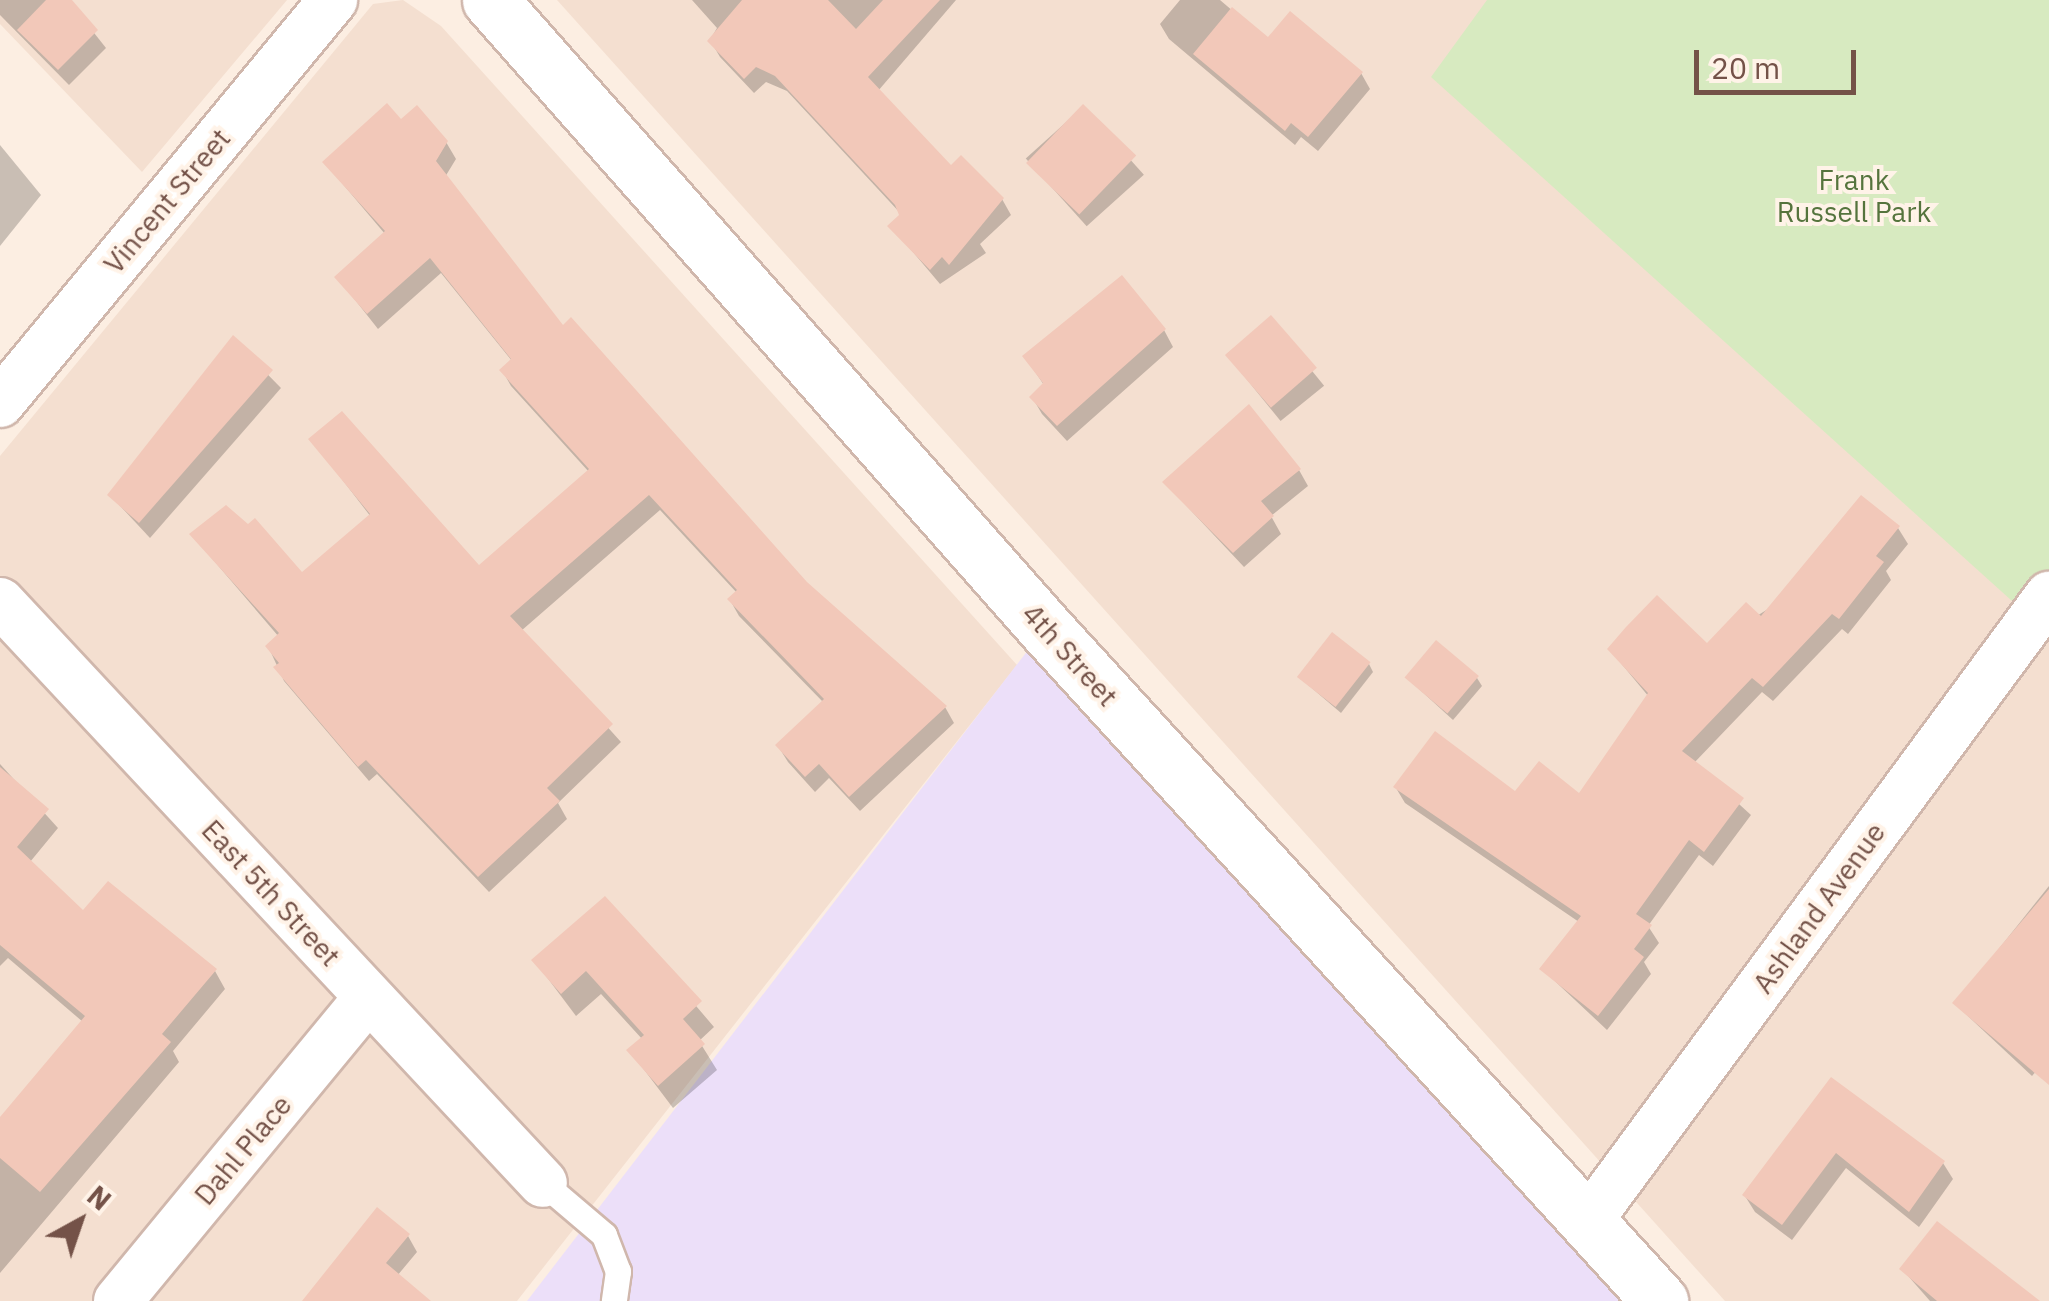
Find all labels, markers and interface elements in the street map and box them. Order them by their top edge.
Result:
scale bar [1699,30,1862,92]
text: 20 m [1711,48,1780,87]
street label: Vincent Street [97,122,237,280]
park label: Frank Russell Park [1777,163,1931,229]
street label: 4th Street [1015,597,1125,713]
street label: East 5th Street [195,813,347,973]
street label: Ashland Avenue [1746,816,1892,1000]
street label: Dahl Place [187,1088,299,1212]
north arrow [30,1171,130,1271]
text: N [80,1177,119,1218]

